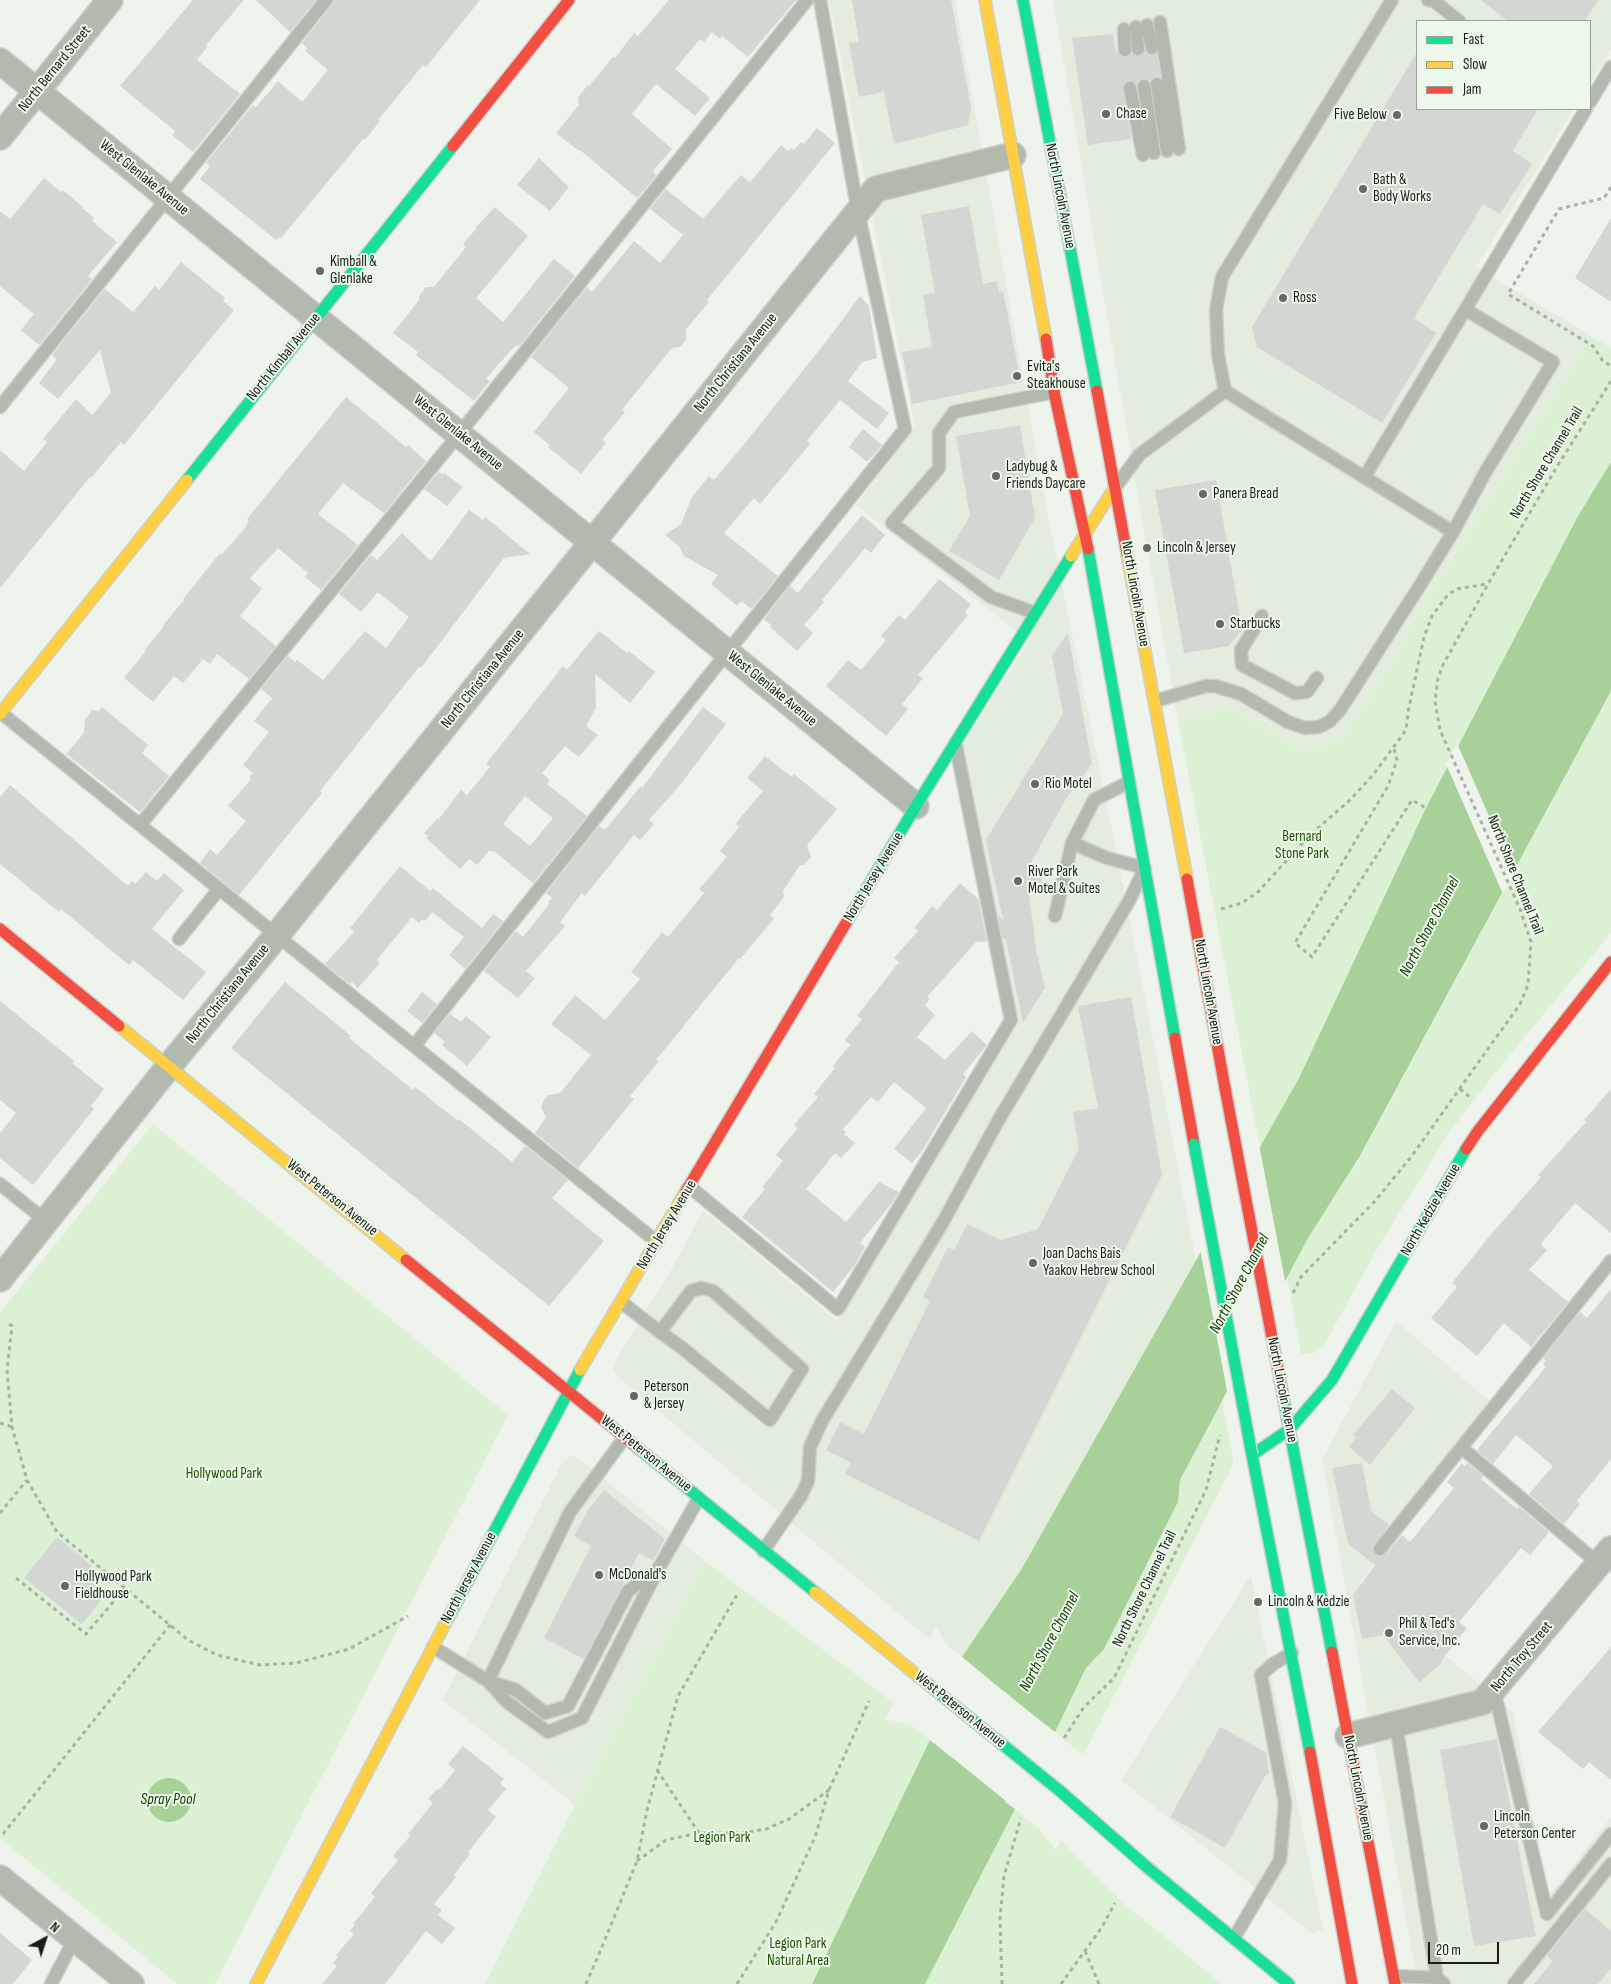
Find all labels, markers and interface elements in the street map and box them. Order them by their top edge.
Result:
legend [1416,20,1591,110]
street label: North Bernard Street [15,22,95,116]
text: Fast [1463,30,1484,49]
text: Slow [1463,55,1487,74]
text: Jam [1463,80,1481,99]
place label: Chase [1116,105,1147,123]
place label: Five Below [1334,106,1387,124]
marker: Chase [1100,108,1112,120]
marker: Five Below [1391,109,1403,121]
street label: West Glenlake Avenue [96,136,192,220]
street label: North Lincoln Avenue [1041,142,1079,250]
place label: Bath & Body Works [1373,171,1431,206]
marker: Bath & Body Works [1357,183,1369,195]
place label: Kimball & Glenlake [330,253,377,288]
marker: Kimball & Glenlake [314,265,326,277]
place label: Ross [1293,289,1317,307]
marker: Ross [1277,292,1289,304]
street label: North Kimball Avenue [243,310,325,404]
street label: North Christiana Avenue [691,310,781,416]
place label: Evita's Steakhouse [1027,358,1086,393]
marker: Evita's Steakhouse [1011,370,1023,382]
street label: West Glenlake Avenue [410,391,506,475]
street label: North Shore Channel Trail [1507,404,1587,522]
place label: Ladybug & Friends Daycare [1006,458,1086,493]
marker: Ladybug & Friends Daycare [990,470,1002,482]
place label: Panera Bread [1213,485,1278,503]
marker: Panera Bread [1197,488,1209,500]
place label: Lincoln & Jersey [1157,539,1236,557]
street label: North Lincoln Avenue [1117,540,1153,648]
marker: Lincoln & Jersey [1141,542,1153,554]
place label: Starbucks [1230,615,1280,633]
marker: Starbucks [1214,618,1226,630]
street label: North Christiana Avenue [438,626,528,732]
street label: West Glenlake Avenue [724,647,820,731]
place label: Rio Motel [1045,775,1092,793]
marker: Rio Motel [1029,778,1041,790]
street label: North Shore Channel Trail [1483,813,1547,937]
park label: Bernard Stone Park [1275,828,1329,863]
street label: North Jersey Avenue [840,829,908,925]
place label: River Park Motel & Suites [1028,863,1100,898]
water label: North Shore Channel [1396,874,1464,980]
marker: River Park Motel & Suites [1012,875,1024,887]
street label: North Lincoln Avenue [1190,938,1226,1046]
street label: North Christiana Avenue [183,941,273,1047]
street label: West Peterson Avenue [283,1156,381,1240]
street label: North Kedzie Avenue [1397,1161,1465,1259]
street label: North Jersey Avenue [633,1177,701,1273]
water label: North Shore Channel [1206,1231,1274,1337]
place label: Joan Dachs Bais Yaakov Hebrew School [1043,1245,1155,1280]
marker: Joan Dachs Bais Yaakov Hebrew School [1027,1257,1039,1269]
street label: North Lincoln Avenue [1263,1336,1301,1444]
place label: Peterson & Jersey [644,1378,689,1413]
marker: Peterson & Jersey [628,1390,640,1402]
street label: West Peterson Avenue [597,1412,695,1496]
park label: Hollywood Park [186,1465,262,1483]
street label: North Shore Channel Trail [1109,1528,1181,1650]
street label: North Jersey Avenue [437,1529,501,1627]
place label: McDonald's [609,1566,666,1584]
place label: Hollywood Park Fieldhouse [75,1568,152,1603]
marker: McDonald's [593,1569,605,1581]
marker: Hollywood Park Fieldhouse [59,1580,71,1592]
water label: North Shore Channel [1016,1589,1084,1695]
place label: Lincoln & Kedzie [1268,1593,1349,1611]
marker: Lincoln & Kedzie [1252,1596,1264,1608]
place label: Phil & Ted's Service, Inc. [1399,1615,1460,1650]
street label: North Troy Street [1487,1618,1557,1696]
marker: Phil & Ted's Service, Inc. [1383,1627,1395,1639]
street label: West Peterson Avenue [911,1668,1009,1752]
street label: North Lincoln Avenue [1339,1734,1377,1842]
water label: Spray Pool [141,1790,195,1810]
place label: Lincoln Peterson Center [1494,1808,1576,1843]
marker: Lincoln Peterson Center [1478,1820,1490,1832]
park label: Legion Park [693,1829,751,1847]
north arrow [20,1914,70,1964]
text: N [47,1918,63,1936]
scale bar [1431,1932,1502,1964]
park label: Legion Park Natural Area [767,1935,829,1970]
text: 20 m [1436,1941,1461,1960]

